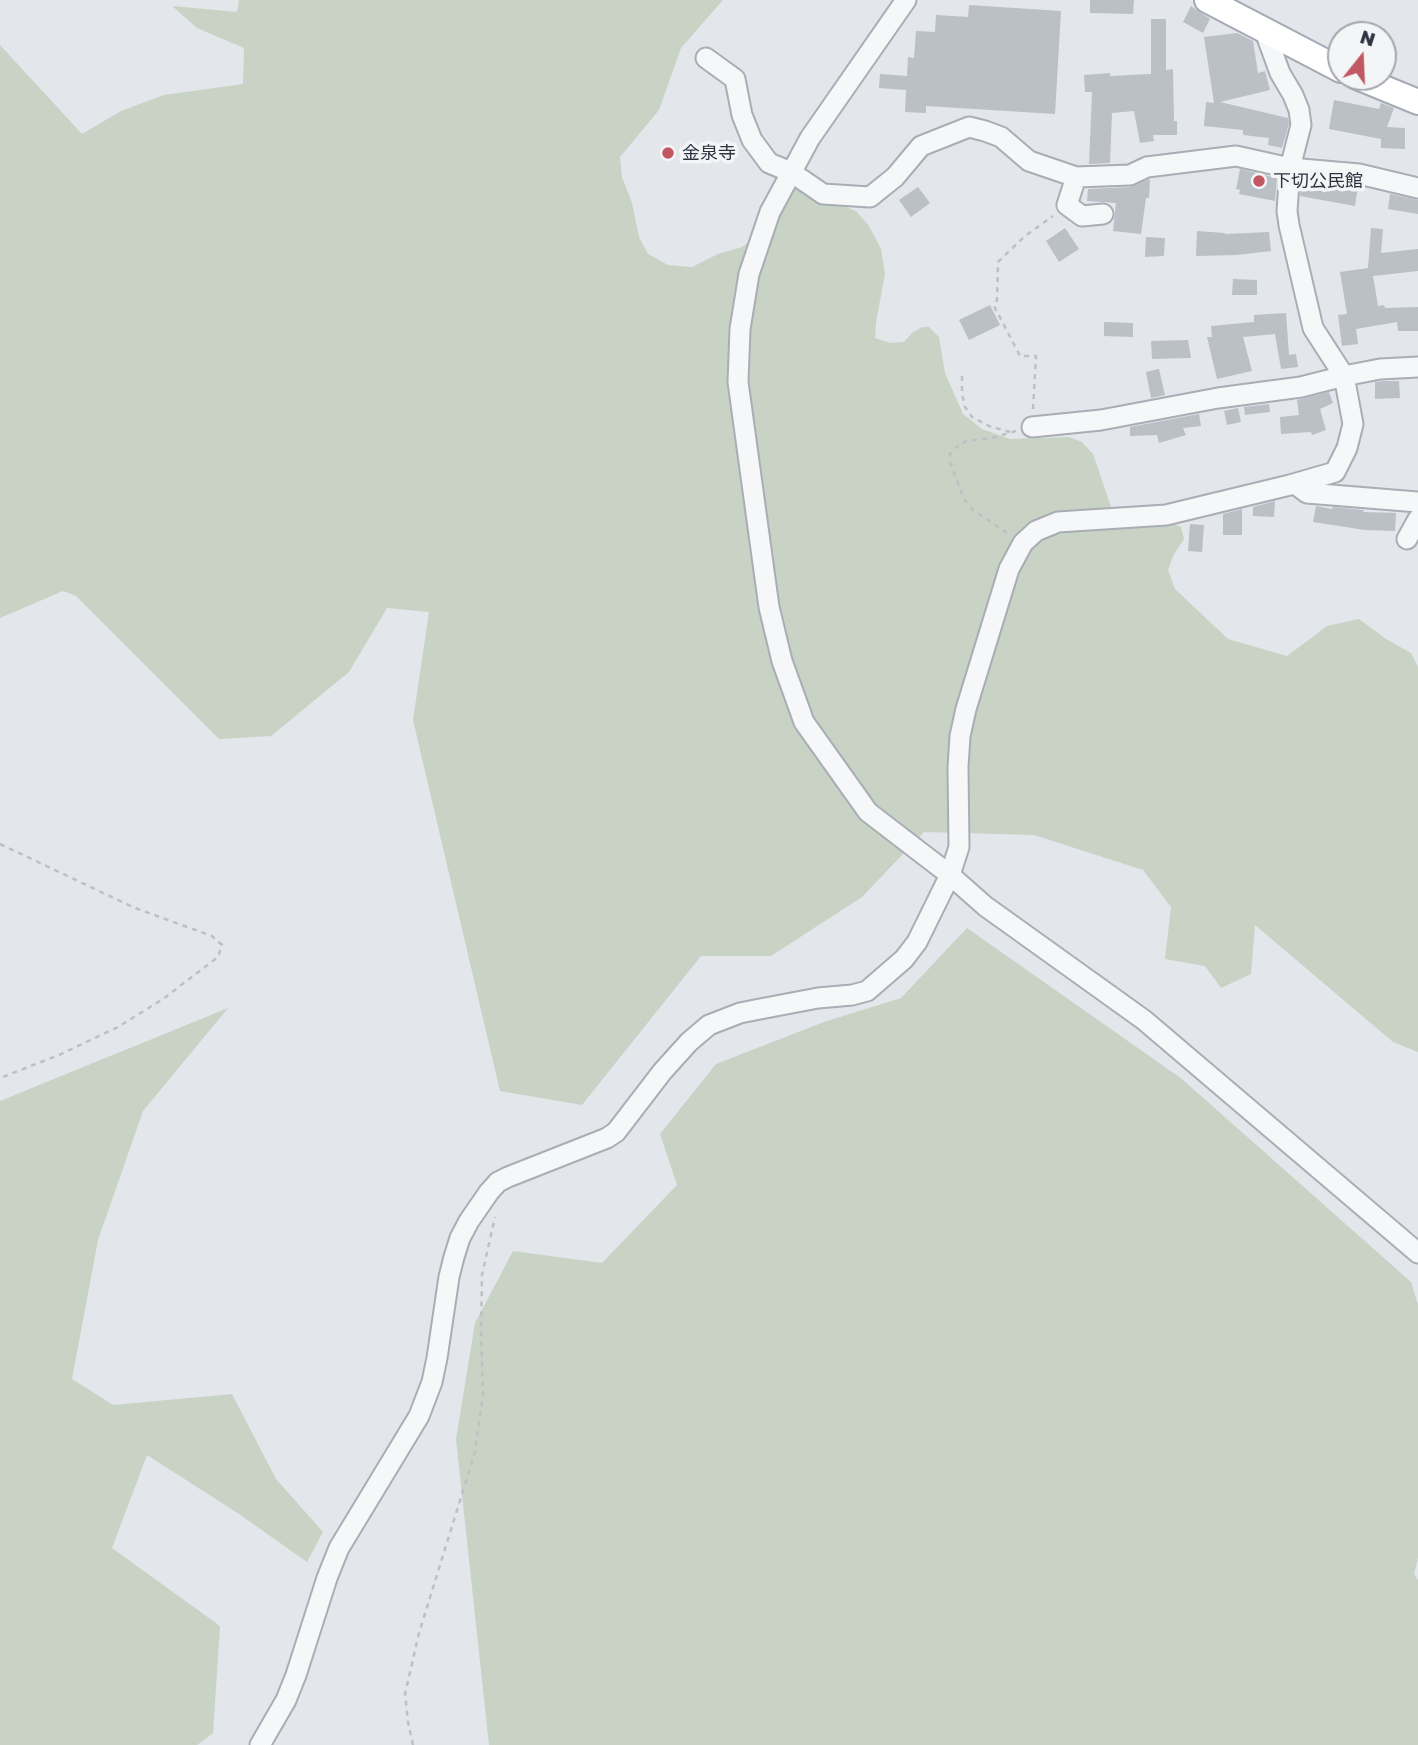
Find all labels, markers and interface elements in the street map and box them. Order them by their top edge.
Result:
north arrow [1327,21,1397,91]
text: N [1358,24,1378,51]
place label: 金泉寺 [682,142,736,164]
marker: 金泉寺 [660,145,676,161]
place label: 下切公民館 [1273,170,1363,192]
marker: 下切公民館 [1251,173,1267,189]

